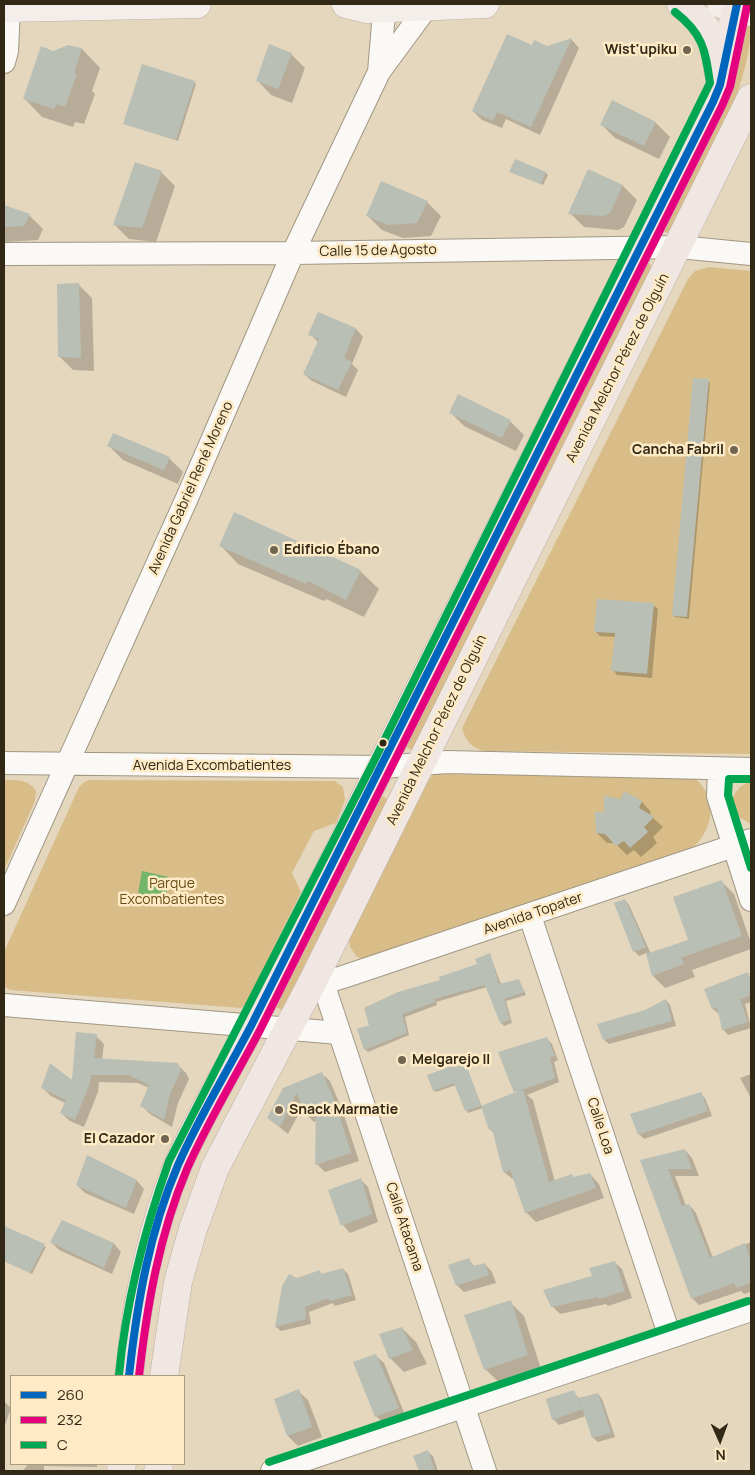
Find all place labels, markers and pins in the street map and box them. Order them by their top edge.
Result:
place label: Wist'upiku [605,42,677,58]
marker: Wist'upiku [681,44,693,56]
place label: Cancha Fabril [632,442,724,458]
marker: Cancha Fabril [728,444,740,456]
place label: Edificio Ébano [284,542,380,558]
marker: Edificio Ébano [268,544,280,556]
unlabelled marker [378,738,388,748]
place label: Melgarejo II [412,1052,490,1068]
marker: Melgarejo II [396,1054,408,1066]
place label: Snack Marmatie [289,1102,398,1118]
marker: Snack Marmatie [273,1104,285,1116]
place label: El Cazador [84,1131,155,1147]
marker: El Cazador [159,1133,171,1145]

